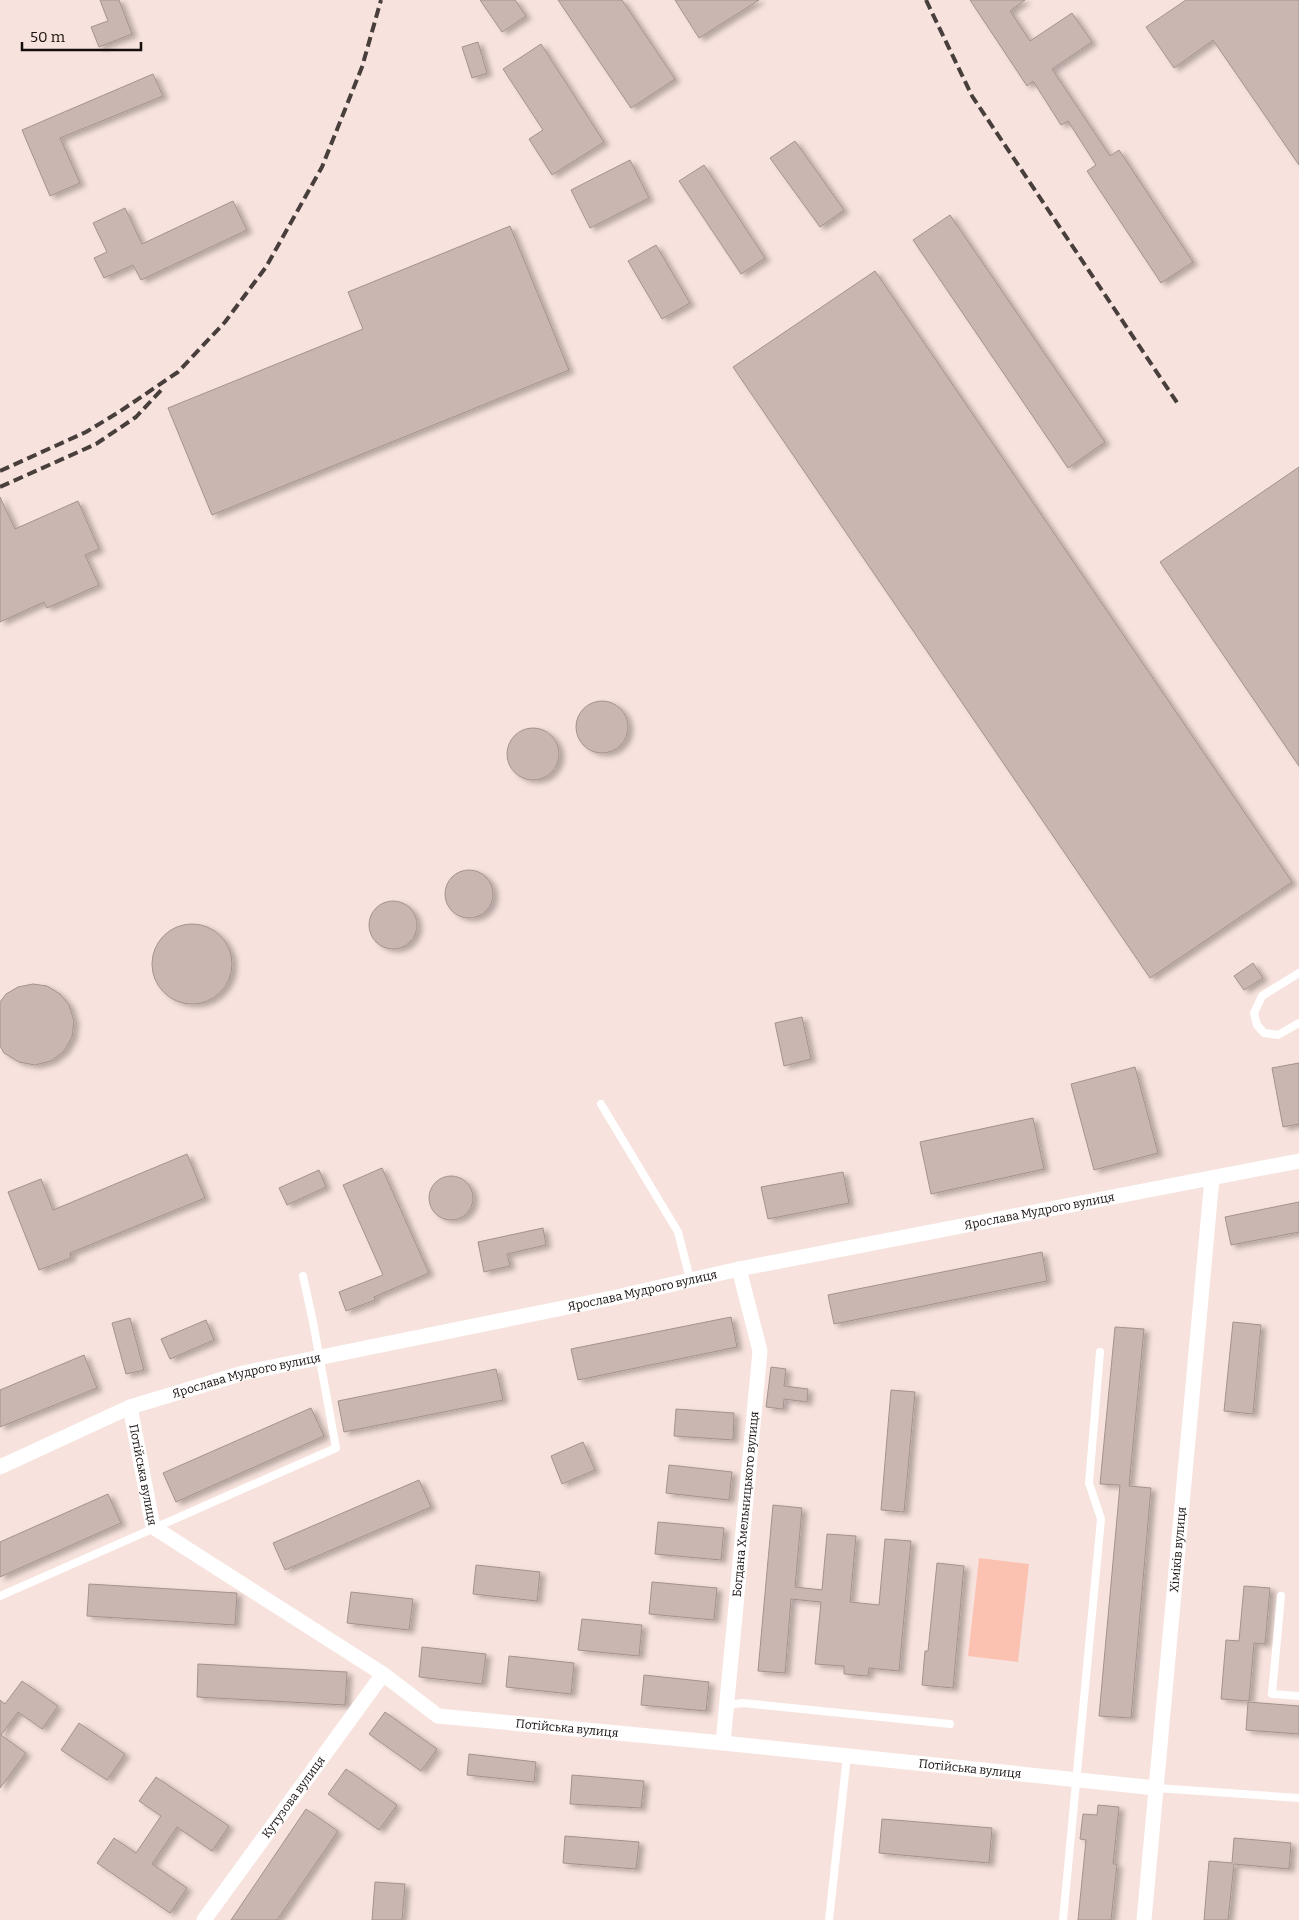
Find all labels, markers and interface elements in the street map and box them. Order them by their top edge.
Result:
scale bar [22,20,141,52]
text: 50 m [30,28,66,46]
street label: Ярослава Мудрого вулиця [963,1190,1116,1232]
street label: Ярослава Мудрого вулиця [567,1267,719,1314]
street label: Ярослава Мудрого вулиця [171,1350,322,1401]
street label: Богдана Хмельницького вулиця [730,1410,761,1598]
street label: Потійська вулиця [126,1423,160,1527]
street label: Хіміків вулиця [1167,1506,1189,1593]
street label: Потійська вулиця [515,1716,619,1740]
street label: Кутузова вулиця [259,1753,328,1841]
street label: Потійська вулиця [918,1756,1022,1781]

